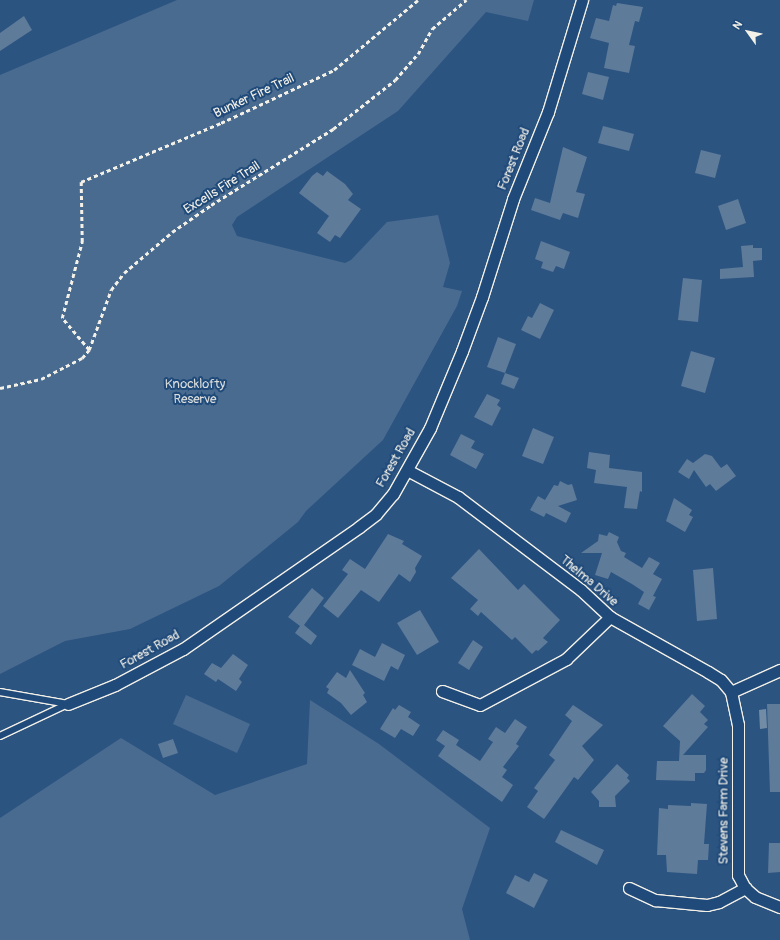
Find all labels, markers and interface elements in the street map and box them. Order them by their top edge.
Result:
north arrow [728,12,768,52]
text: N [730,19,745,32]
street label: Bunker Fire Trail [211,71,297,121]
street label: Forest Road [494,126,534,192]
street label: Excells Fire Trail [181,158,263,218]
park label: Knocklofty Reserve [165,377,225,408]
street label: Forest Road [373,426,419,490]
street label: Thelma Drive [557,552,621,610]
street label: Forest Road [117,627,183,673]
street label: Stevens Farm Drive [716,758,732,864]

